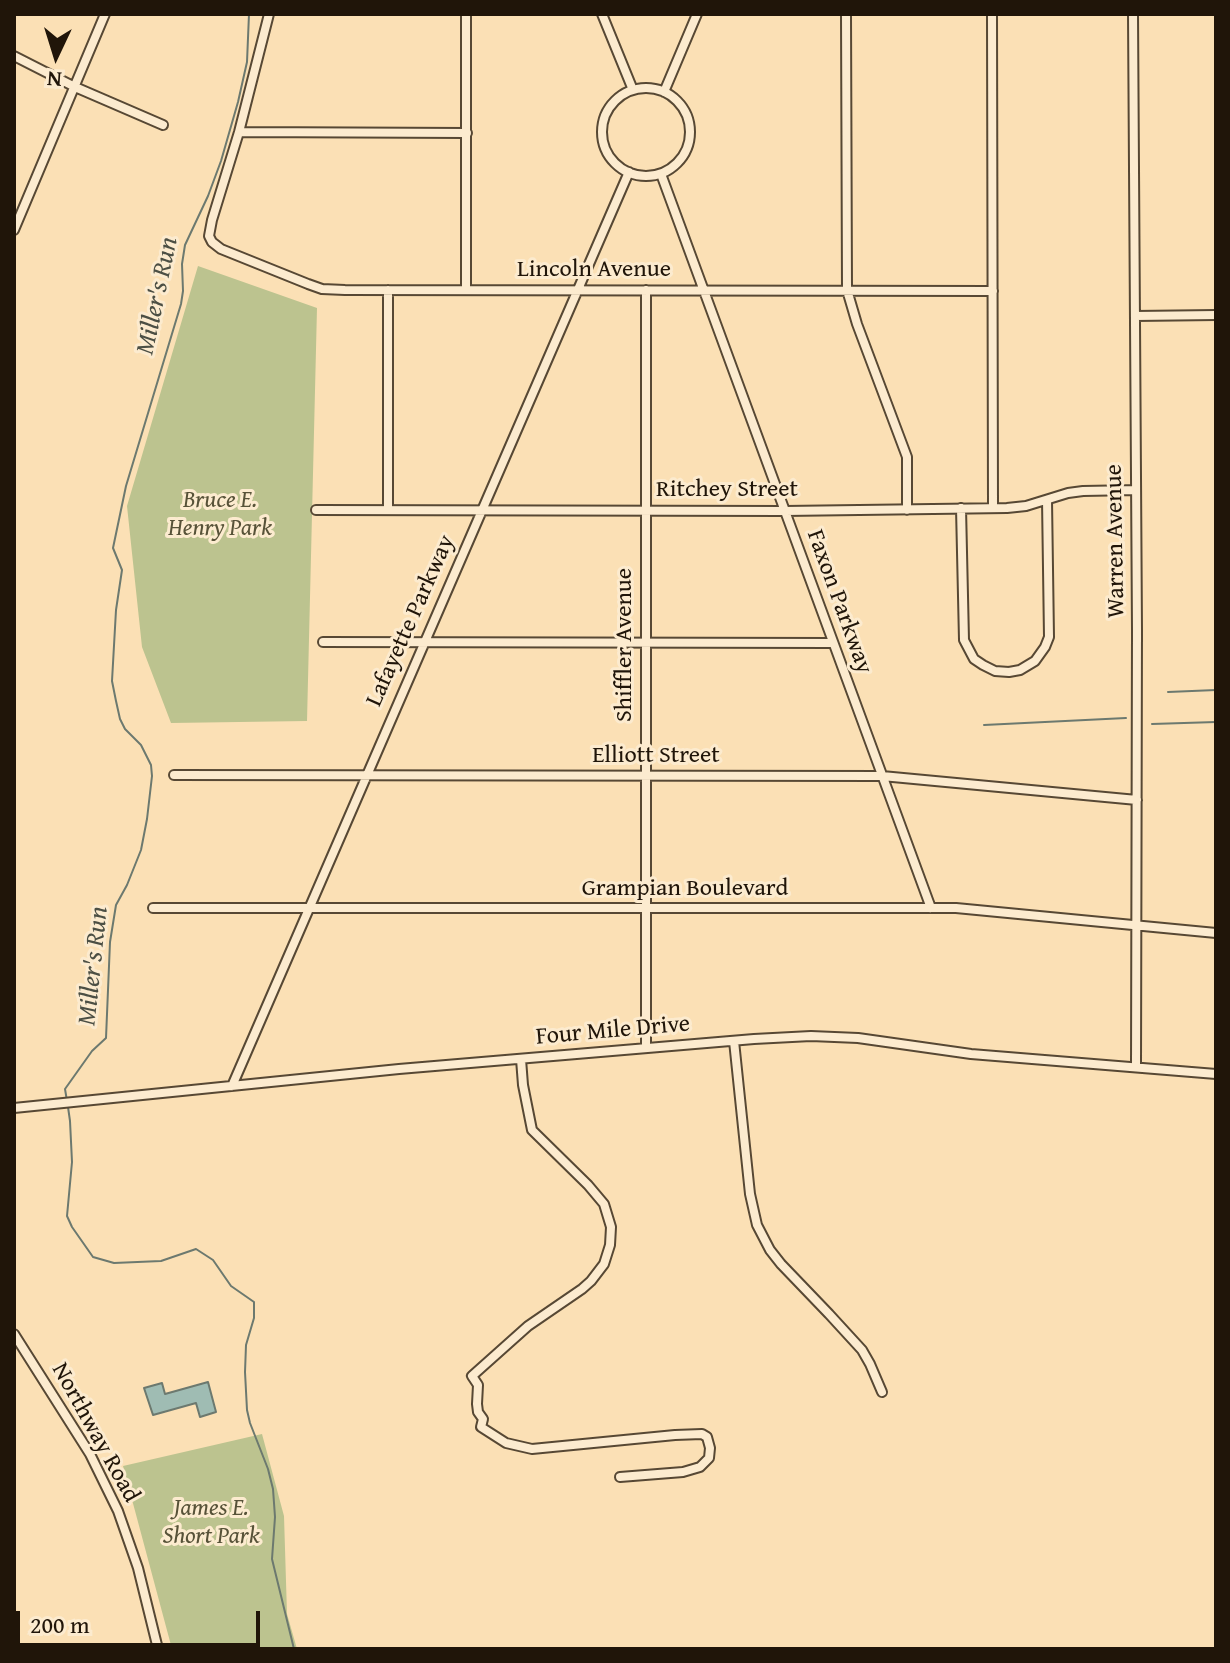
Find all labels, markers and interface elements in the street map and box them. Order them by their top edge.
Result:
north arrow [16,16,96,96]
text: N [46,63,63,96]
water label: Miller's Run [130,234,186,358]
street label: Lincoln Avenue [517,256,671,284]
street label: Warren Avenue [1100,464,1132,618]
street label: Ritchey Street [656,476,798,504]
park label: Bruce E. Henry Park [168,487,272,543]
street label: Faxon Parkway [800,526,878,678]
street label: Lafayette Parkway [360,531,462,711]
street label: Shiffler Avenue [611,568,639,722]
street label: Elliott Street [592,742,720,770]
street label: Grampian Boulevard [582,875,788,903]
water label: Miller's Run [72,905,116,1027]
street label: Four Mile Drive [535,1010,691,1052]
street label: Northway Road [45,1358,145,1508]
park label: James E. Short Park [162,1495,260,1551]
scale bar [20,1595,264,1645]
text: 200 m [30,1607,90,1642]

